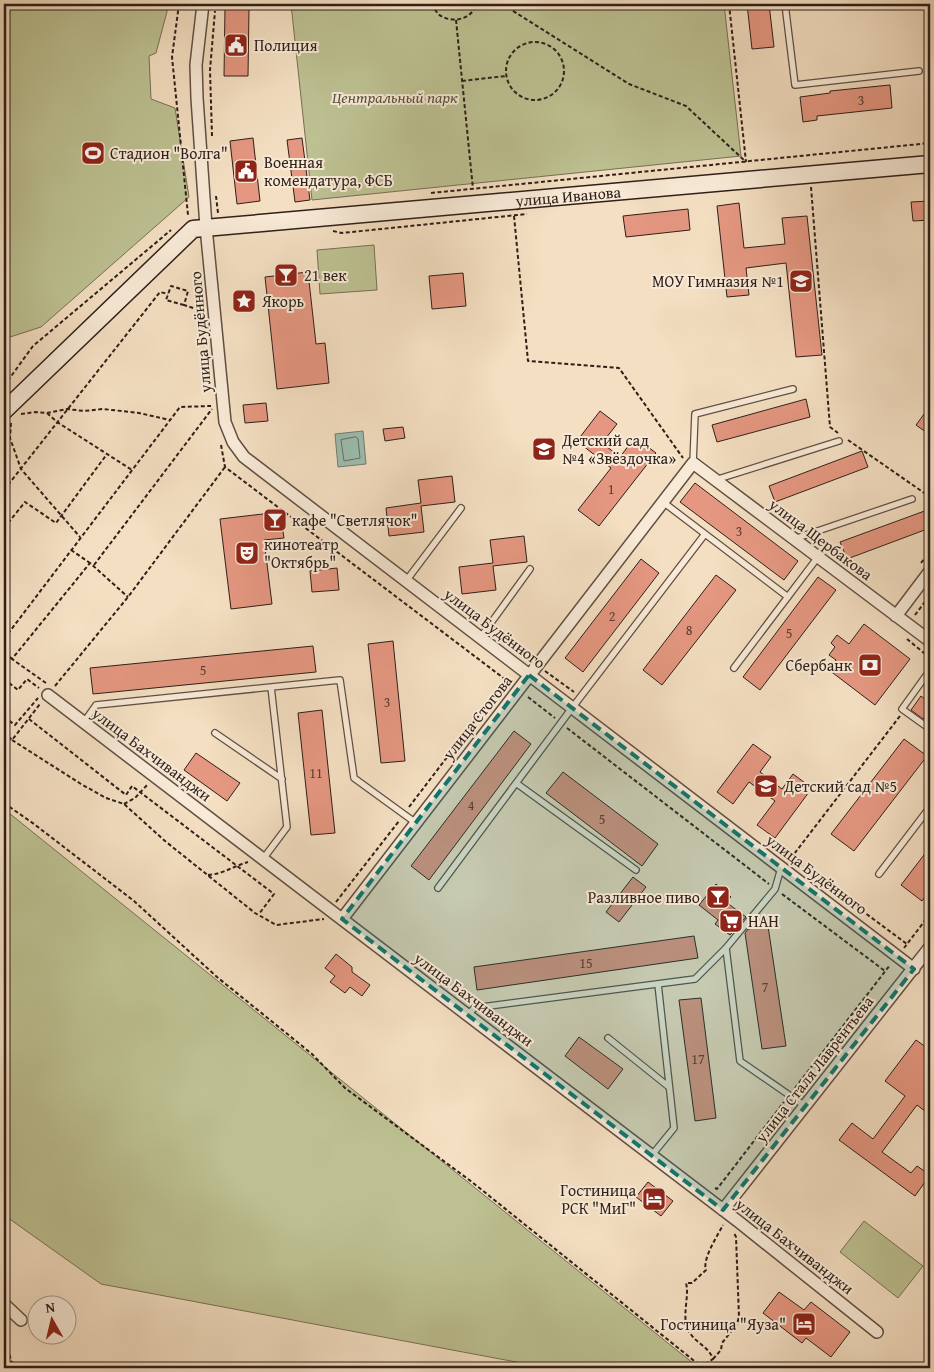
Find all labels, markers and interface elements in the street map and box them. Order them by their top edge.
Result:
public building icon: Полиция [223,32,249,58]
place label: Полиция [254,33,318,57]
park label: Центральный парк [332,85,458,109]
house number: 3 [858,90,864,110]
sports icon: Стадион "Волга" [80,140,106,166]
place label: Стадион "Волга" [110,141,228,165]
place label: Военная комендатура, ФСБ [264,150,393,192]
public building icon: Военная комендатура, ФСБ [233,158,259,184]
street label: улица Иванова [513,179,622,213]
bar icon: 21 век [273,262,299,288]
place label: 21 век [304,263,347,287]
school or university icon: МОУ Гимназия №1 [788,268,814,294]
place label: МОУ Гимназия №1 [652,269,784,293]
street label: улица Будённого [183,270,217,395]
place icon: Якорь [231,288,257,314]
place label: Якорь [261,289,305,313]
place label: Детский сад №4 «Звёздочка» [561,428,676,470]
school or university icon: Детский сад №4 «Звёздочка» [531,436,557,462]
house number: 1 [608,479,614,499]
street label: улица Щербакова [763,491,878,586]
bar icon: кафе "Светлячок" [262,507,288,533]
place label: кафе "Светлячок" [292,508,418,532]
house number: 3 [736,521,742,541]
place label: кинотеатр "Октябрь" [264,532,339,574]
theatre icon: кинотеатр "Октябрь" [234,540,260,566]
street label: улица Будённого [438,581,551,674]
house number: 2 [609,606,615,626]
house number: 8 [686,620,693,640]
house number: 5 [786,623,792,643]
bank icon: Сбербанк [857,652,883,678]
place label: Сбербанк [786,653,853,677]
house number: 5 [200,660,206,680]
street label: улица Стогова [436,669,518,765]
house number: 3 [384,692,390,712]
street label: улица Бахчиванджи [86,700,217,807]
house number: 11 [309,763,323,783]
school or university icon: Детский сад №5 [753,773,779,799]
place label: Детский сад №5 [783,774,897,798]
house number: 4 [468,795,475,815]
house number: 5 [599,809,605,829]
street label: улица Будённого [760,827,873,920]
bar icon: Разливное пиво [705,884,731,910]
place label: Разливное пиво [588,885,700,909]
supermarket icon: НАН [718,908,744,934]
place label: НАН [748,909,779,933]
street label: улица Бахчиванджи [408,945,539,1052]
house number: 15 [579,953,593,973]
house number: 7 [762,977,769,997]
street label: улица Сталя Лаврентьева [748,990,879,1148]
house number: 17 [691,1049,705,1069]
place label: Гостиница РСК "МиГ" [560,1178,636,1220]
hotel icon: Гостиница РСК "МиГ" [641,1186,667,1212]
street label: улица Бахчиванджи [730,1192,860,1300]
north arrow [28,1294,78,1344]
text: N [44,1296,57,1318]
hotel icon: Гостиница "Яуза" [791,1311,817,1337]
place label: Гостиница "Яуза" [661,1312,786,1336]

